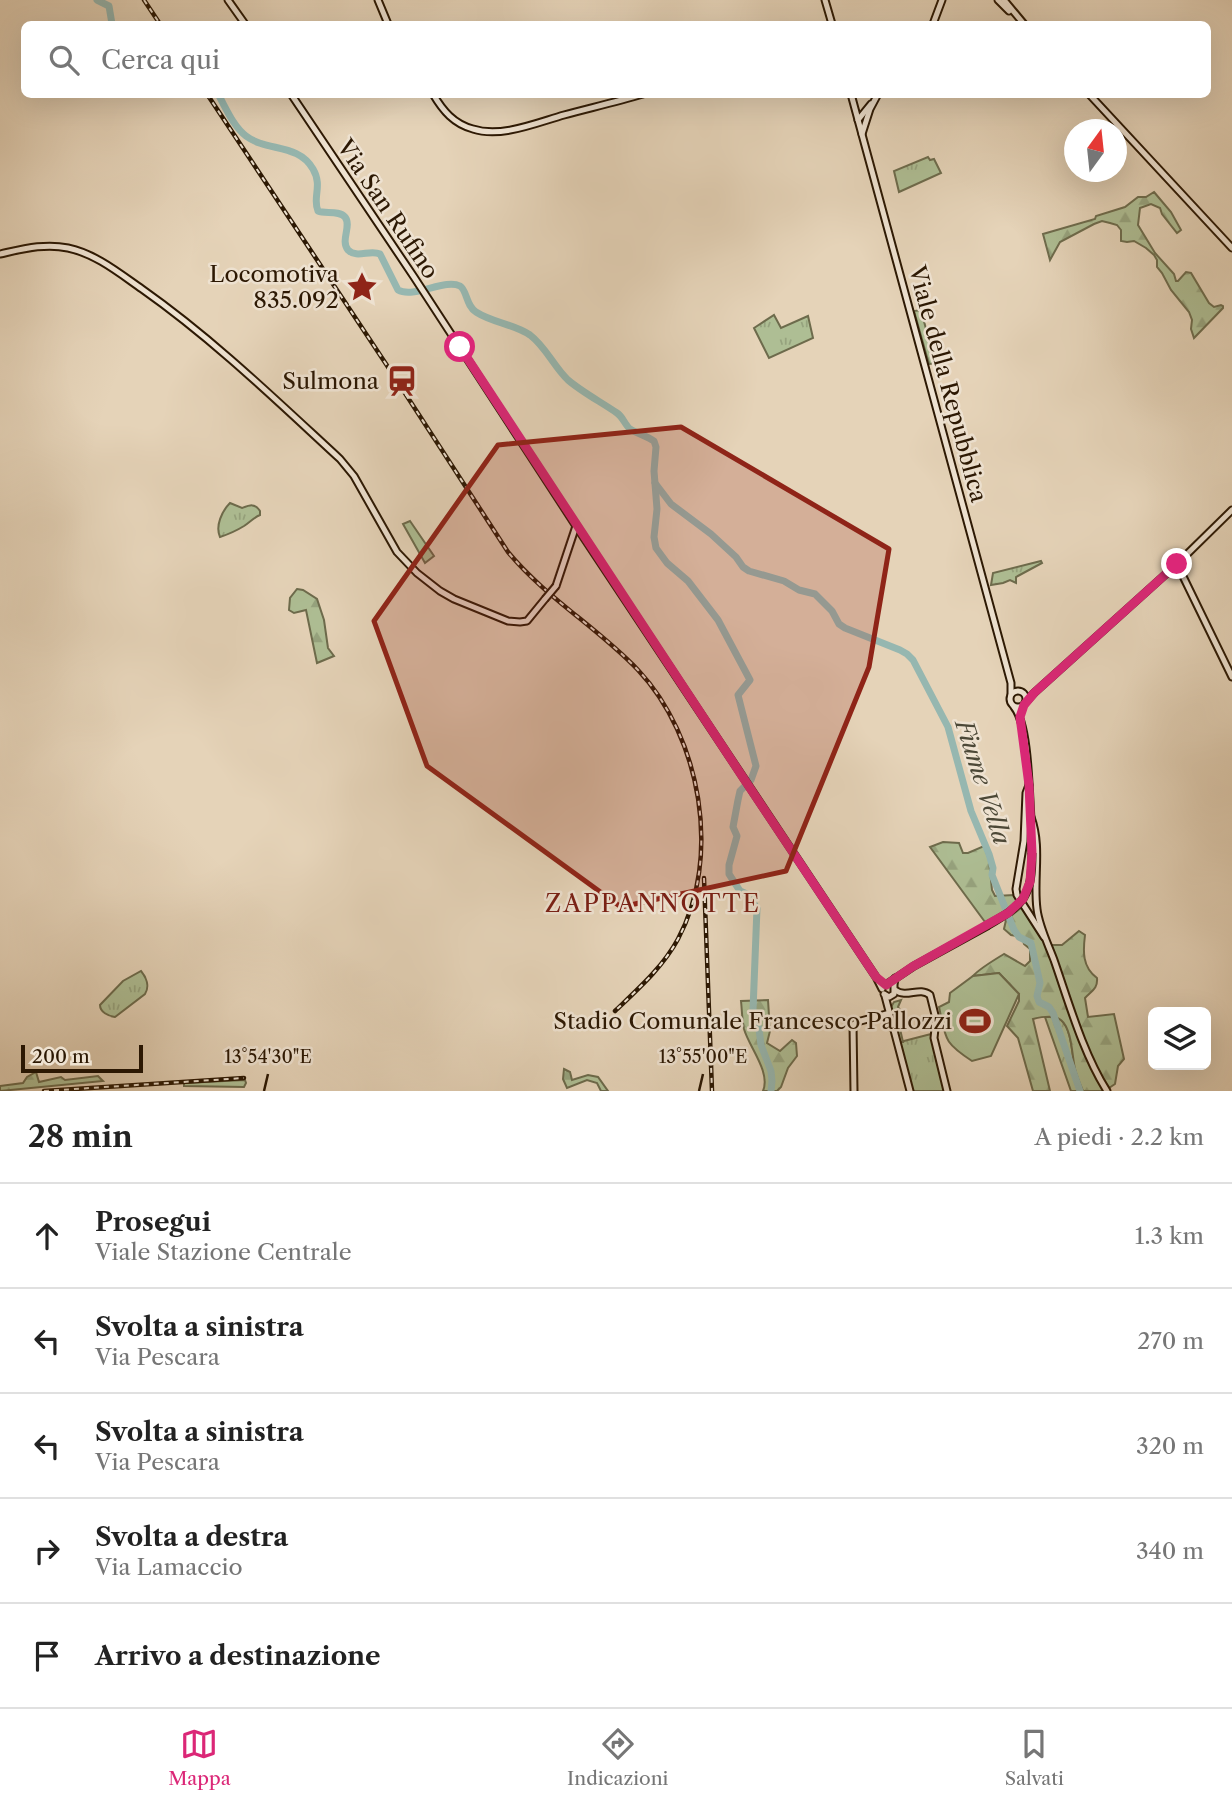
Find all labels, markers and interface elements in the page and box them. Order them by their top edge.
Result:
search box [21,21,1211,98]
icon: search [45,41,83,79]
text: Cerca qui [101,44,220,76]
north arrow [1064,119,1127,182]
street label: Via San Rufino [331,133,445,284]
place label: Locomotiva 835.092 [209,260,340,314]
street label: Viale della Repubblica [903,262,993,506]
place icon: Locomotiva 835.092 [345,270,379,304]
route start [444,331,475,362]
station icon: Sulmona [385,364,419,398]
place label: Sulmona [282,367,380,395]
route end [1161,548,1192,579]
water label: Fiume Vella [949,714,1017,848]
district label: ZAPPANNOTTE [545,889,761,918]
sports icon: Stadio Comunale Francesco Pallozzi [958,1004,992,1038]
place label: Stadio Comunale Francesco Pallozzi [553,1007,952,1035]
map controls [1148,1007,1211,1070]
button: layers [1148,1007,1211,1070]
scale bar [21,1042,144,1074]
text: 200 m [32,1045,90,1068]
text: 13°54'30"E [224,1046,312,1068]
text: 13°55'00"E [659,1046,747,1068]
text: 28 min [28,1118,133,1155]
text: A piedi · 2.2 km [1035,1123,1204,1151]
text: Prosegui [95,1206,211,1238]
icon: ahead [28,1217,66,1255]
text: 1.3 km [1135,1222,1204,1250]
text: Viale Stazione Centrale [95,1238,352,1266]
text: Svolta a sinistra [95,1311,304,1343]
icon: left [28,1322,66,1360]
text: 270 m [1137,1327,1204,1355]
text: Via Pescara [95,1343,220,1371]
text: Svolta a sinistra [95,1416,304,1448]
icon: left [28,1427,66,1465]
text: 320 m [1136,1432,1204,1460]
text: Via Pescara [95,1448,220,1476]
text: Svolta a destra [95,1521,288,1553]
icon: right [28,1532,66,1570]
text: 340 m [1136,1537,1204,1565]
text: Via Lamaccio [95,1553,243,1581]
icon: arrive [28,1637,66,1675]
text: Arrivo a destinazione [95,1640,381,1672]
tab: Mappa [168,1725,231,1790]
tab: Indicazioni [567,1725,668,1790]
tab: Salvati [1005,1725,1064,1790]

